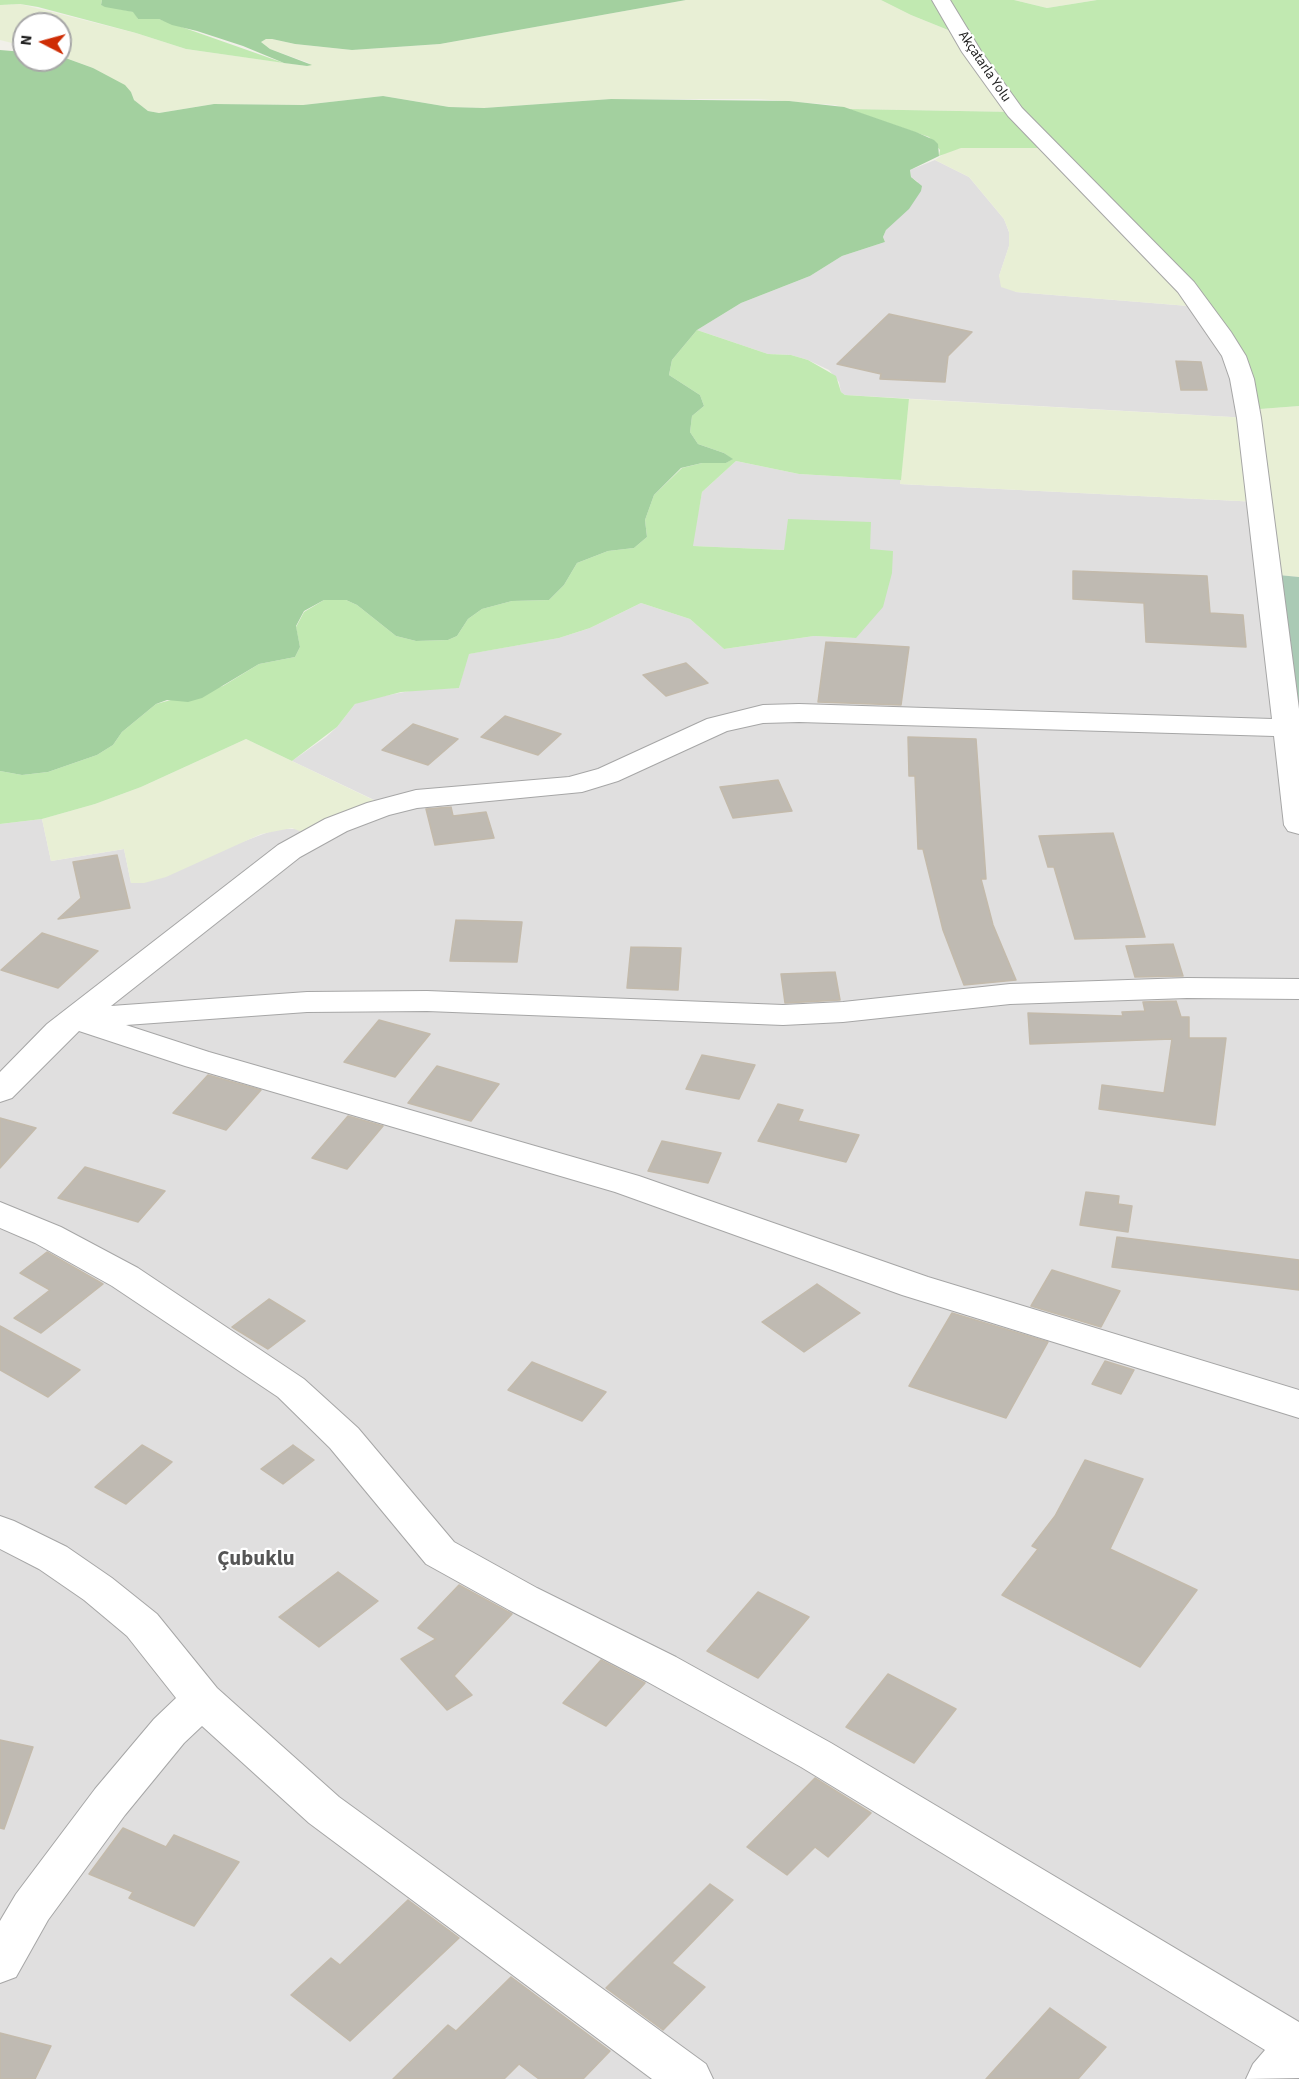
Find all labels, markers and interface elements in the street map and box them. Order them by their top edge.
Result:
north arrow [12,12,72,72]
street label: Akçatarla Yolu [954,28,1014,106]
text: N [15,34,38,47]
district label: Çubuklu [217,1547,295,1573]

